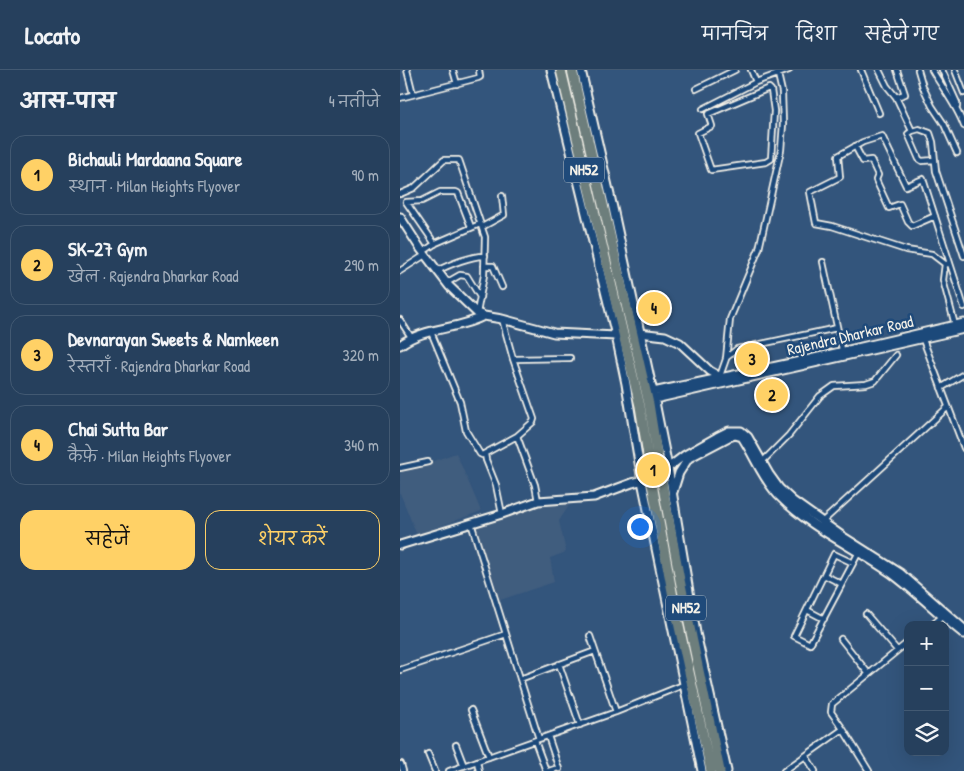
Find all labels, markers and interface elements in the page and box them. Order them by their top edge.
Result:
text: Locato [25,19,80,51]
text: मानचित्र [702,21,768,46]
text: दिशा [796,21,837,46]
text: सहेजे गए [865,21,939,46]
text: आस-पास [20,86,116,115]
text: 4 नतीजे [329,90,380,112]
text: Bichauli Mardaana Square [68,146,242,172]
road number: NH52 [564,158,604,182]
text: 1 [34,164,40,186]
text: 90 m [351,164,379,186]
text: स्थान · Milan Heights Flyover [68,175,240,197]
text: SK-27 Gym [68,236,147,262]
text: 2 [33,254,41,276]
text: 290 m [344,254,379,276]
text: खेल · Rajendra Dharkar Road [68,265,239,287]
pin: 4 [638,289,670,327]
street label: Rajendra Dharkar Road [785,310,915,360]
text: Devnarayan Sweets & Namkeen [68,326,279,352]
pin: 3 [736,340,768,378]
text: 3 [33,344,41,366]
text: 320 m [343,344,379,366]
text: रेस्तराँ · Rajendra Dharkar Road [68,355,250,377]
pin: 2 [756,376,788,414]
text: Chai Sutta Bar [68,416,168,442]
text: 4 [34,434,40,456]
text: 340 m [344,434,379,456]
text: कैफ़े · Milan Heights Flyover [68,445,231,467]
pin: 1 [637,451,669,489]
button: सहेजें [20,510,195,570]
button: शेयर करें [205,510,380,570]
your location [627,514,653,540]
road number: NH52 [666,596,706,620]
map controls [904,621,949,756]
button: + [904,621,949,666]
button: − [904,666,949,711]
button: layers [904,711,949,756]

